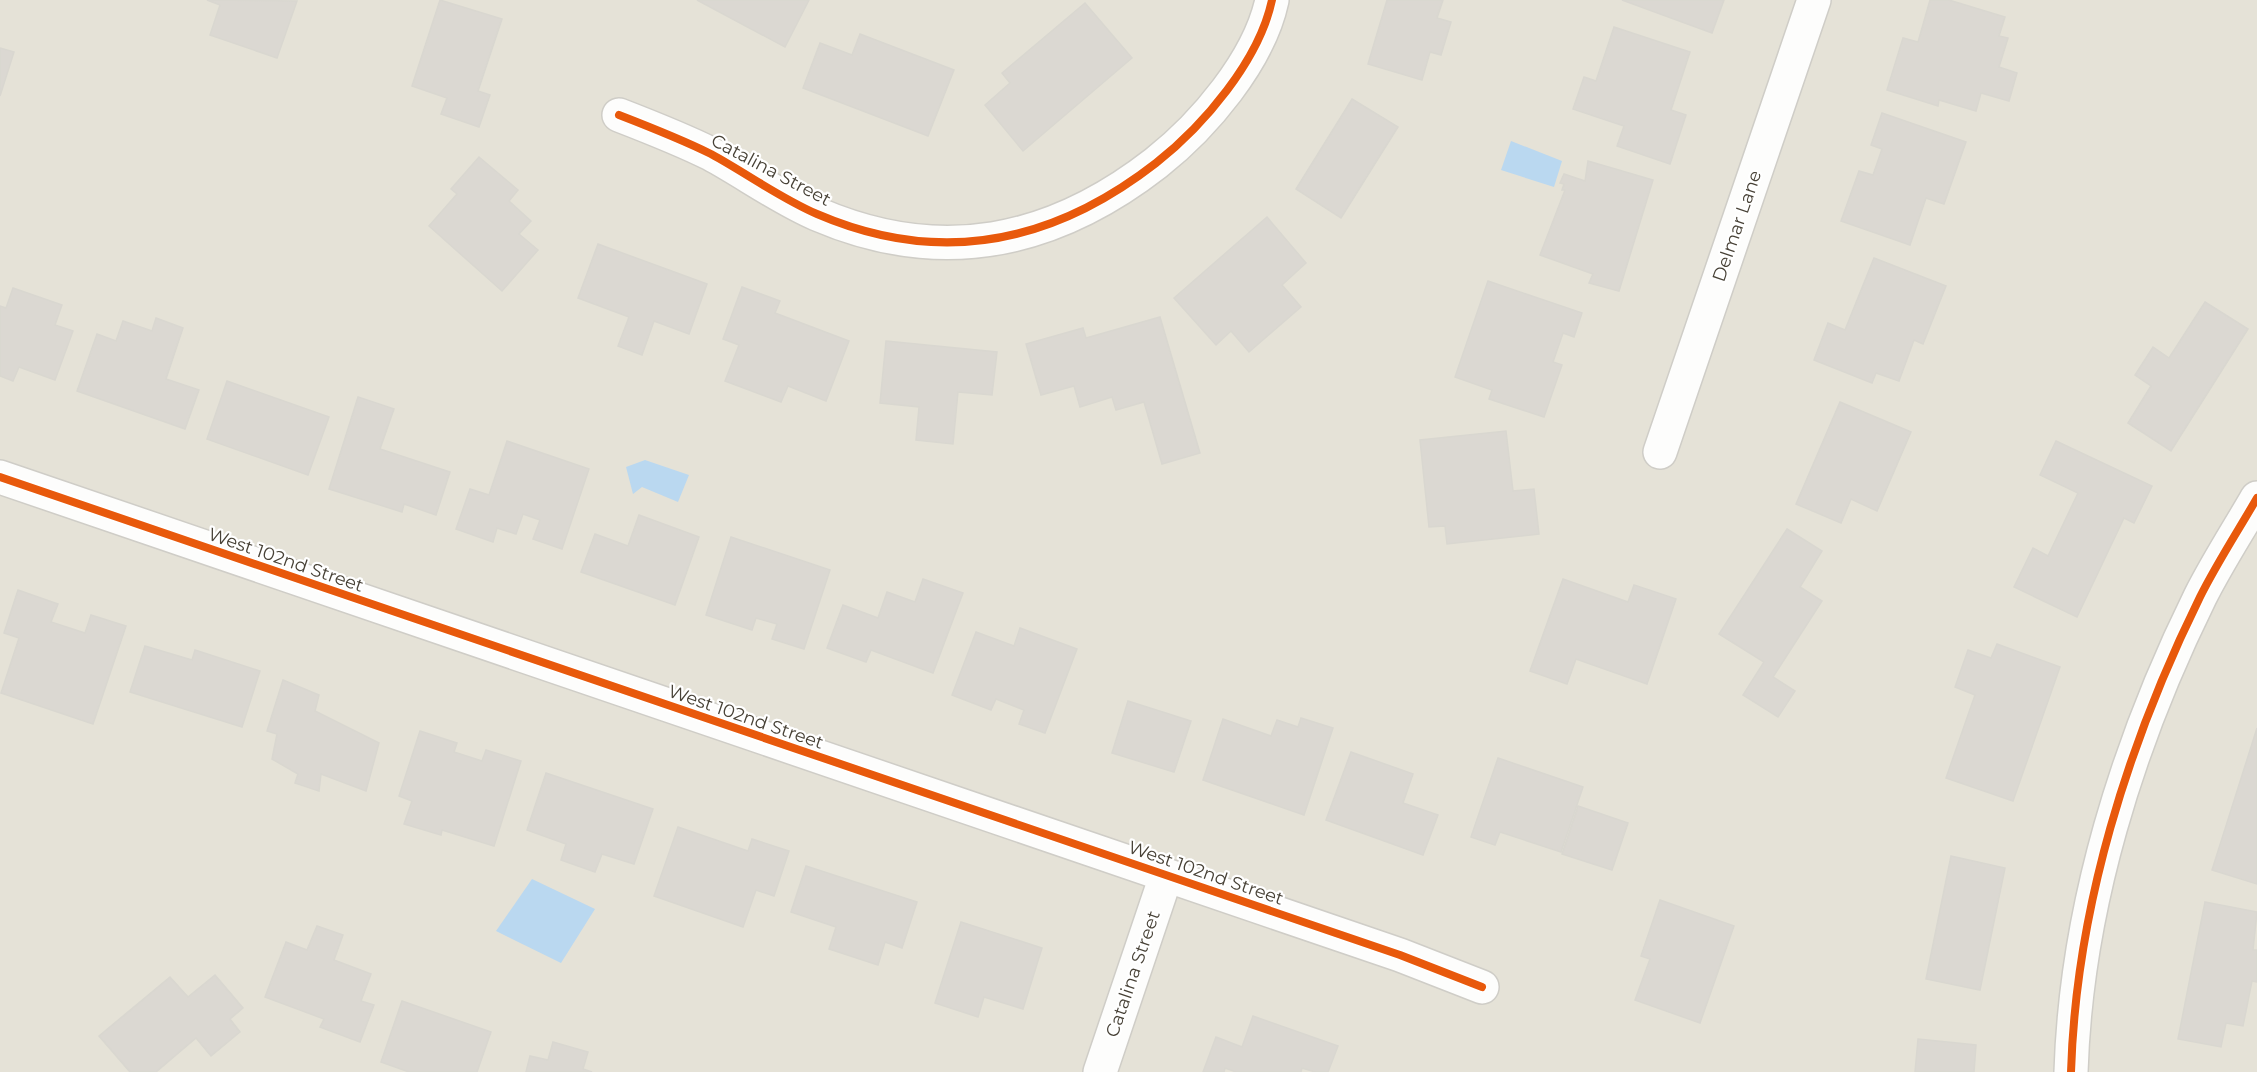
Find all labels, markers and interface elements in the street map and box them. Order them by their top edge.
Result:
street label: Catalina Street [707,129,835,211]
street label: Delmar Lane [1708,167,1766,285]
street label: West 102nd Street [205,523,367,597]
street label: West 102nd Street [665,680,827,754]
street label: West 102nd Street [1125,836,1287,910]
street label: Catalina Street [1101,908,1165,1040]

